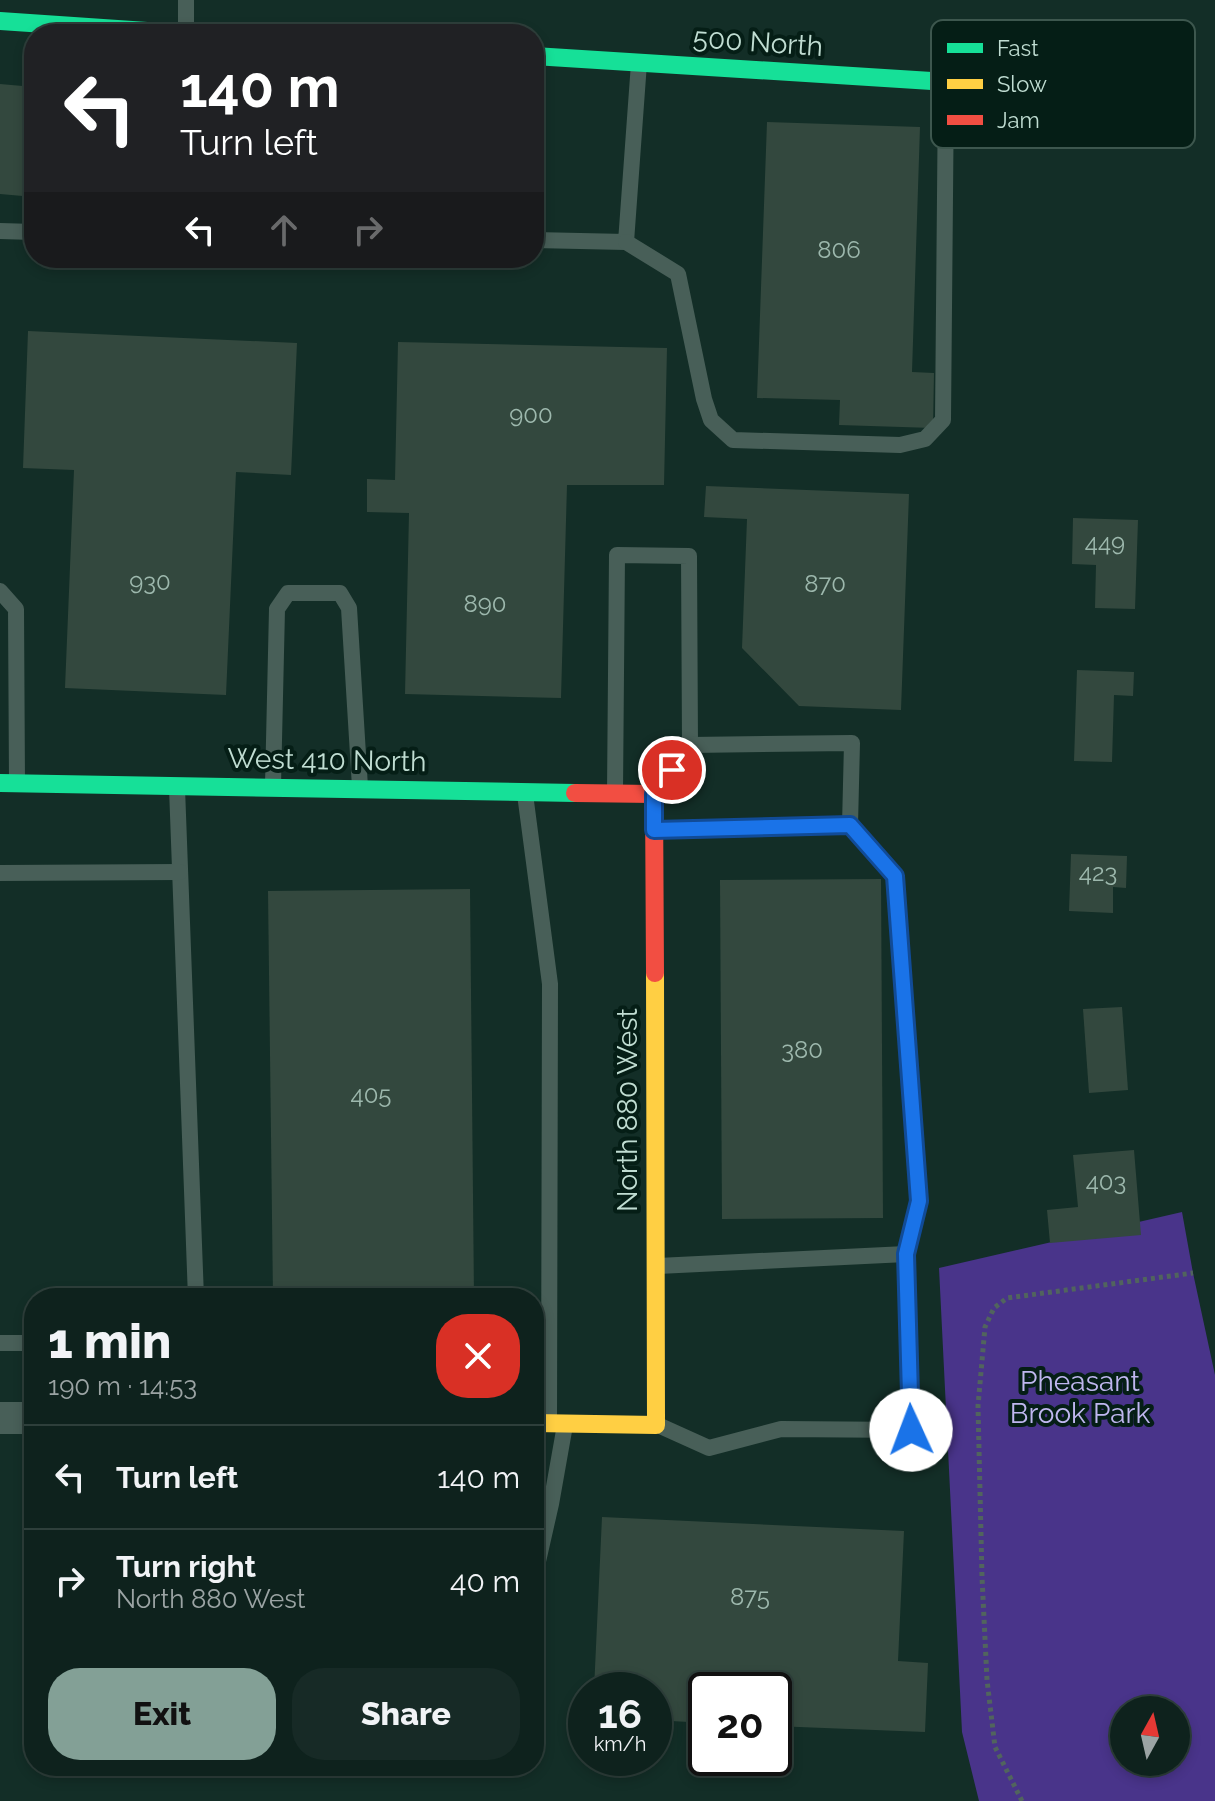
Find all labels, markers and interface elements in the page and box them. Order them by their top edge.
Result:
legend [931,20,1195,148]
street label: 500 North [692,21,824,63]
text: Fast [997,35,1039,61]
text: 140 m [180,54,340,120]
icon: left [48,56,152,160]
text: Slow [997,71,1047,97]
text: Jam [997,107,1040,133]
text: Turn left [180,121,318,163]
icon: left [178,208,222,252]
icon: ahead [262,208,306,252]
icon: right [346,208,390,252]
house number: 806 [817,235,861,264]
house number: 900 [509,400,553,429]
house number: 449 [1085,528,1125,557]
house number: 930 [129,567,171,596]
house number: 870 [804,569,846,598]
house number: 890 [464,589,506,618]
pin [638,736,706,804]
street label: West 410 North [227,742,427,778]
icon: arrive [650,748,694,792]
house number: 423 [1079,858,1117,887]
street label: North 880 West [611,1007,644,1212]
house number: 380 [781,1035,823,1064]
house number: 405 [351,1080,391,1109]
house number: 403 [1086,1167,1126,1196]
text: 1 min [48,1313,171,1369]
button: close [436,1314,520,1398]
park label: Pheasant Brook Park [1010,1365,1150,1430]
text: 190 m · 14:53 [48,1371,197,1401]
position arrow [869,1388,953,1472]
icon: left [48,1455,92,1499]
text: Turn left [116,1460,238,1495]
text: 140 m [437,1460,520,1495]
text: Turn right [116,1549,256,1584]
icon: right [48,1559,92,1603]
text: 40 m [450,1564,520,1599]
house number: 875 [730,1582,770,1611]
text: North 880 West [116,1584,305,1614]
button: Exit [48,1668,276,1760]
button: Share [292,1668,520,1760]
speed limit sign: 20 [688,1672,792,1776]
text: 16 [598,1690,642,1737]
north arrow [1110,1696,1190,1776]
map controls [1110,1696,1190,1776]
text: km/h [594,1732,646,1756]

